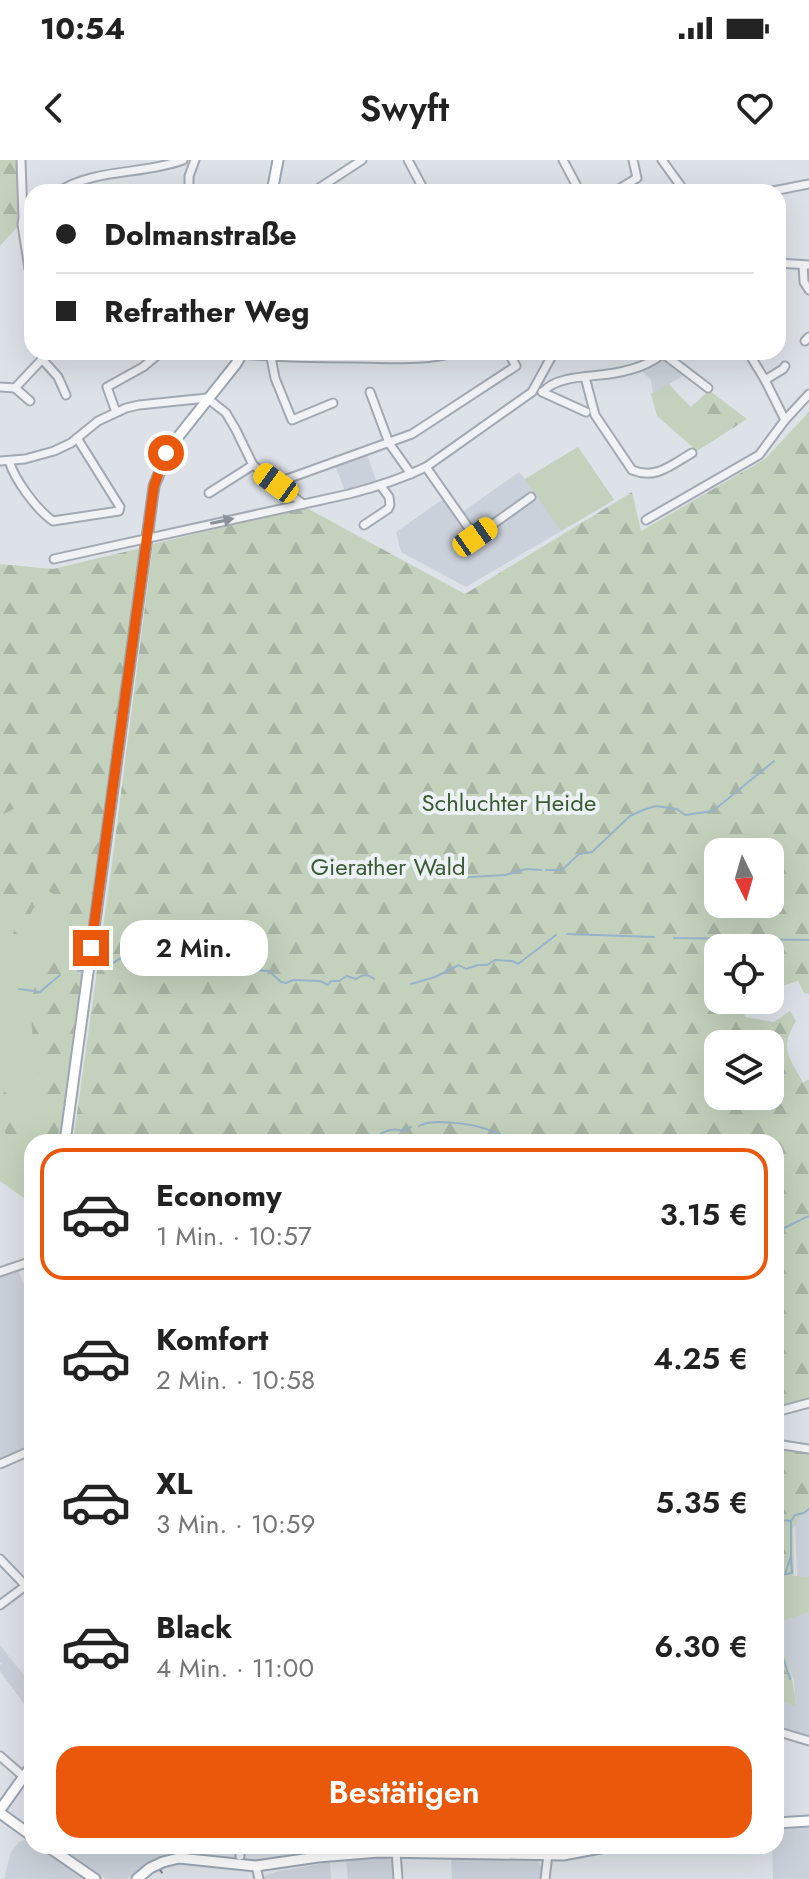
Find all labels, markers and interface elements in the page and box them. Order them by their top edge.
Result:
text: 10:54 [40,7,125,50]
text: Swyft [360,82,449,134]
icon: back [32,86,76,130]
icon: heart [733,86,777,130]
text: Dolmanstraße [104,213,297,256]
text: Refrather Weg [104,290,310,333]
route start [148,435,184,471]
car [250,459,302,507]
car [448,513,502,561]
one-way arrow [210,514,235,527]
park label: Schluchter Heide [422,785,596,820]
north arrow [704,838,784,918]
map controls [704,838,784,1110]
park label: Gierather Wald [310,849,466,884]
callout: 2 Min. [119,920,267,976]
text: 2 Min. [156,929,232,967]
route end [73,930,109,966]
button: locate [704,934,784,1014]
button: layers [704,1030,784,1110]
text: Economy [156,1174,282,1217]
icon: car [60,1178,132,1250]
text: 3.15 € [660,1193,748,1236]
text: 1 Min. · 10:57 [156,1217,312,1255]
text: Komfort [156,1318,268,1361]
icon: car [60,1322,132,1394]
text: 4.25 € [653,1337,748,1380]
text: 2 Min. · 10:58 [156,1361,315,1399]
text: XL [156,1462,192,1505]
icon: car [60,1466,132,1538]
text: 5.35 € [656,1481,748,1524]
text: 3 Min. · 10:59 [156,1505,315,1543]
text: Black [156,1606,232,1649]
icon: car [60,1610,132,1682]
text: 6.30 € [654,1625,748,1668]
text: 4 Min. · 11:00 [156,1649,314,1687]
button: Bestätigen [56,1746,752,1838]

